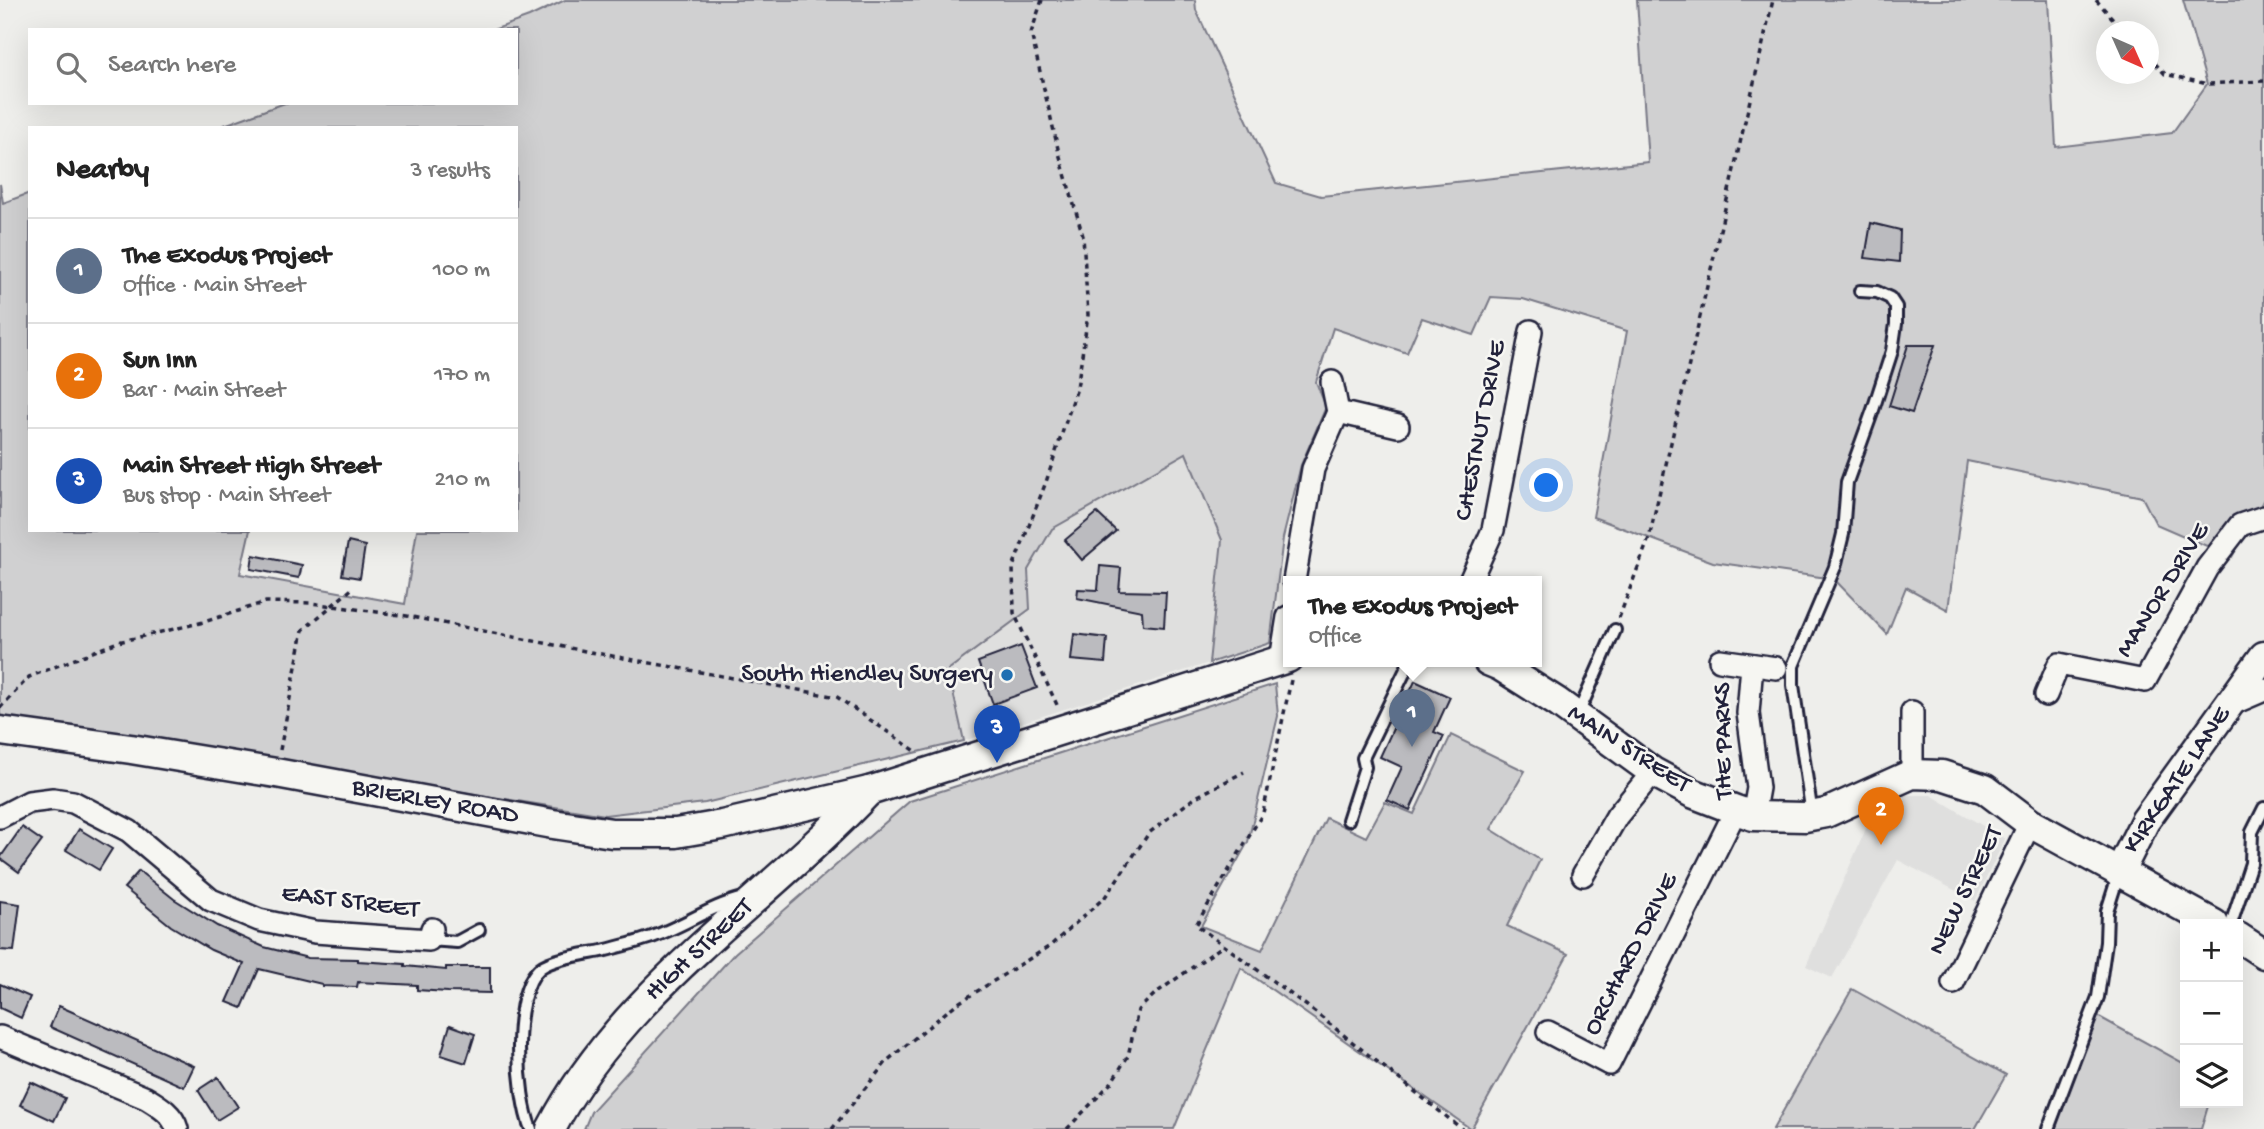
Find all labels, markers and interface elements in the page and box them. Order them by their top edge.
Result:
north arrow [2096,21,2159,84]
search box [28,28,518,105]
icon: search [52,48,90,86]
text: Search here [108,51,236,82]
text: Nearby [56,154,149,189]
text: 3 results [410,158,490,185]
text: The Exodus Project [123,242,331,273]
text: 1 [74,257,84,284]
text: 100 m [433,257,490,284]
text: Office · Main Street [123,273,305,300]
street label: CHESTNUT DRIVE [1449,338,1515,524]
text: Sun Inn [123,347,197,378]
text: 2 [73,362,85,389]
text: 170 m [434,362,490,389]
text: Bar · Main Street [123,378,285,405]
text: Main Street High Street [123,452,380,483]
text: 3 [73,467,85,494]
text: 210 m [435,467,490,494]
your location [1529,468,1563,502]
text: Bus stop · Main Street [123,483,330,510]
street label: MANOR DRIVE [2110,517,2218,664]
popup [1283,576,1542,667]
text: The Exodus Project [1309,593,1516,624]
text: Office [1309,624,1361,651]
place label: South Hiendley Surgery [741,660,993,691]
marker: South Hiendley Surgery [999,667,1015,683]
street label: THE PARKS [1708,681,1742,802]
pin: 1 [1389,689,1435,747]
street label: MAIN STREET [1560,699,1696,802]
street label: KIRKGATE LANE [2117,701,2239,860]
pin: 3 [974,705,1020,763]
street label: BRIERLEY ROAD [348,773,521,833]
pin: 2 [1858,787,1904,845]
street label: NEW STREET [1922,821,2012,960]
street label: ORCHARD DRIVE [1578,868,1687,1041]
street label: EAST STREET [280,879,421,927]
street label: HIGH STREET [639,892,761,1009]
map controls [2180,919,2243,1108]
button: + [2180,919,2243,982]
button: − [2180,982,2243,1045]
button: layers [2180,1045,2243,1108]

